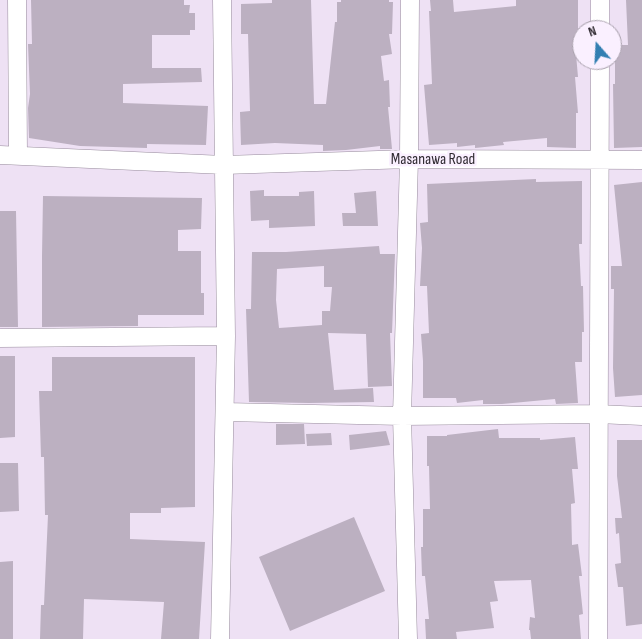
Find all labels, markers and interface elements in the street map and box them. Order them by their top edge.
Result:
north arrow [572,20,622,70]
text: N [586,22,599,41]
street label: Masanawa Road [391,150,475,170]

